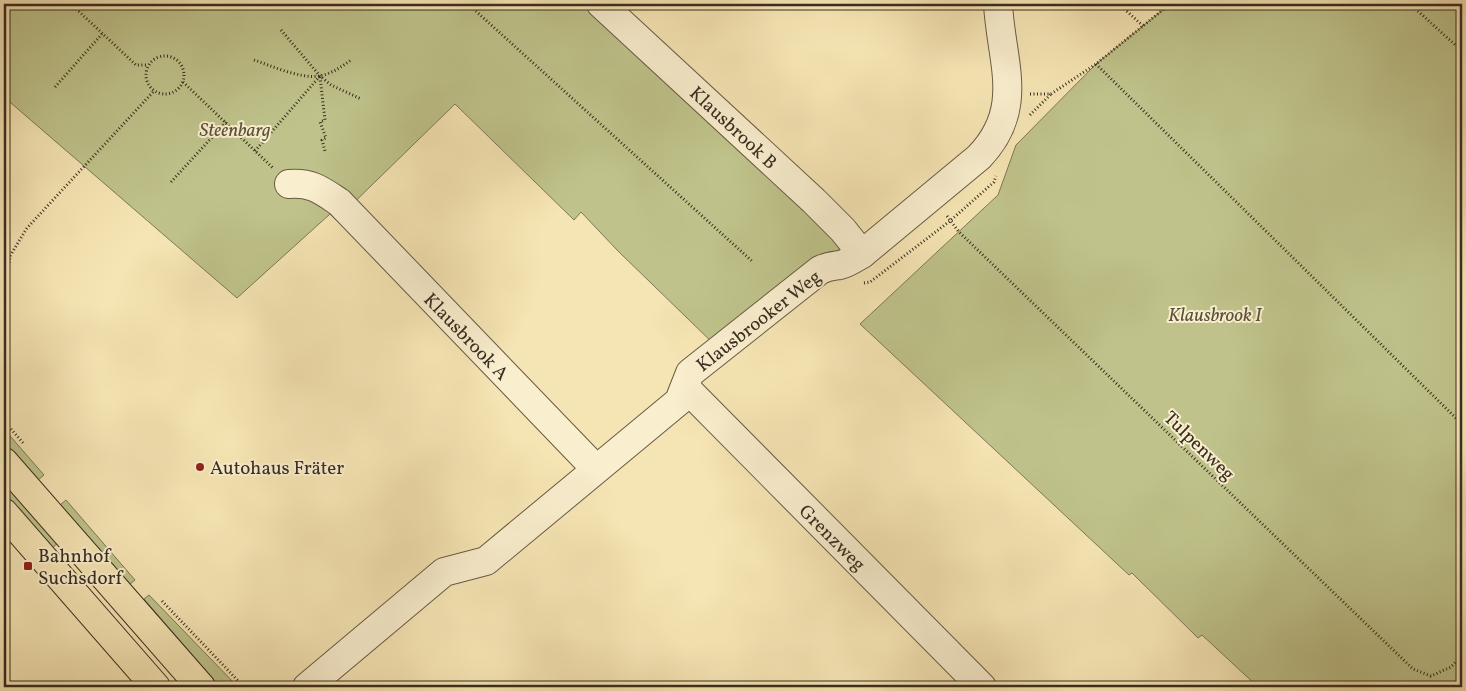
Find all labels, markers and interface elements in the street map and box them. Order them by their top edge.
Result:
street label: Klausbrook B [683,81,782,176]
park label: Steenbarg [200,118,270,144]
street label: Klausbrooker Weg [691,265,827,379]
street label: Klausbrook A [417,288,514,387]
park label: Klausbrook I [1168,303,1263,329]
street label: Tulpenweg [1157,406,1240,487]
place label: Autohaus Fräter [210,456,344,482]
marker: Autohaus Fräter [194,461,206,473]
street label: Grenzweg [792,499,871,578]
place label: Bahnhof Suchsdorf [38,544,123,592]
marker: Bahnhof Suchsdorf [22,560,34,572]

